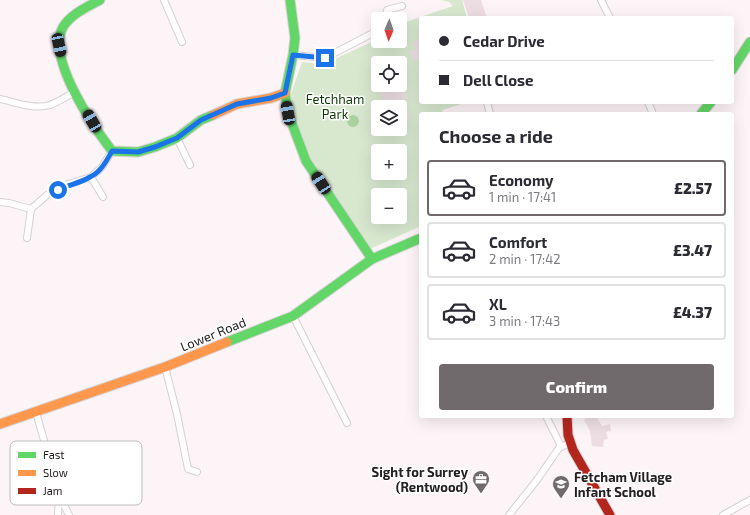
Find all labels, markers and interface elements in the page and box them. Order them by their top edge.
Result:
north arrow [371,12,407,48]
map controls [371,12,407,224]
car [51,32,67,58]
text: Cedar Drive [463,32,545,50]
route end [316,49,334,67]
button: locate [371,56,407,92]
text: Dell Close [463,71,533,89]
park label: Fetchham Park [306,91,364,122]
car [280,100,296,126]
button: layers [371,100,407,136]
car [81,108,103,134]
text: Choose a ride [439,125,553,147]
button: + [371,144,407,180]
car [309,170,333,196]
icon: car [441,170,477,206]
text: Economy [489,171,554,189]
text: £2.57 [674,179,712,197]
route start [49,181,67,199]
button: − [371,188,407,224]
text: 1 min · 17:41 [489,189,556,205]
icon: car [441,232,477,268]
text: Comfort [489,233,547,251]
text: £3.47 [673,241,712,259]
text: 2 min · 17:42 [489,251,560,267]
icon: car [441,294,477,330]
text: XL [489,295,507,313]
text: £4.37 [673,303,712,321]
text: 3 min · 17:43 [489,313,560,329]
street label: Lower Road [178,314,248,354]
button: Confirm [439,364,714,410]
legend [10,441,142,505]
text: Fast [43,448,65,461]
place label: Sight for Surrey (Rentwood) [372,464,469,495]
text: Slow [43,466,68,479]
office icon: Sight for Surrey (Rentwood) [471,469,491,494]
place label: Fetcham Village Infant School [574,469,672,500]
school or university icon: Fetcham Village Infant School [551,474,571,499]
text: Jam [43,484,62,497]

